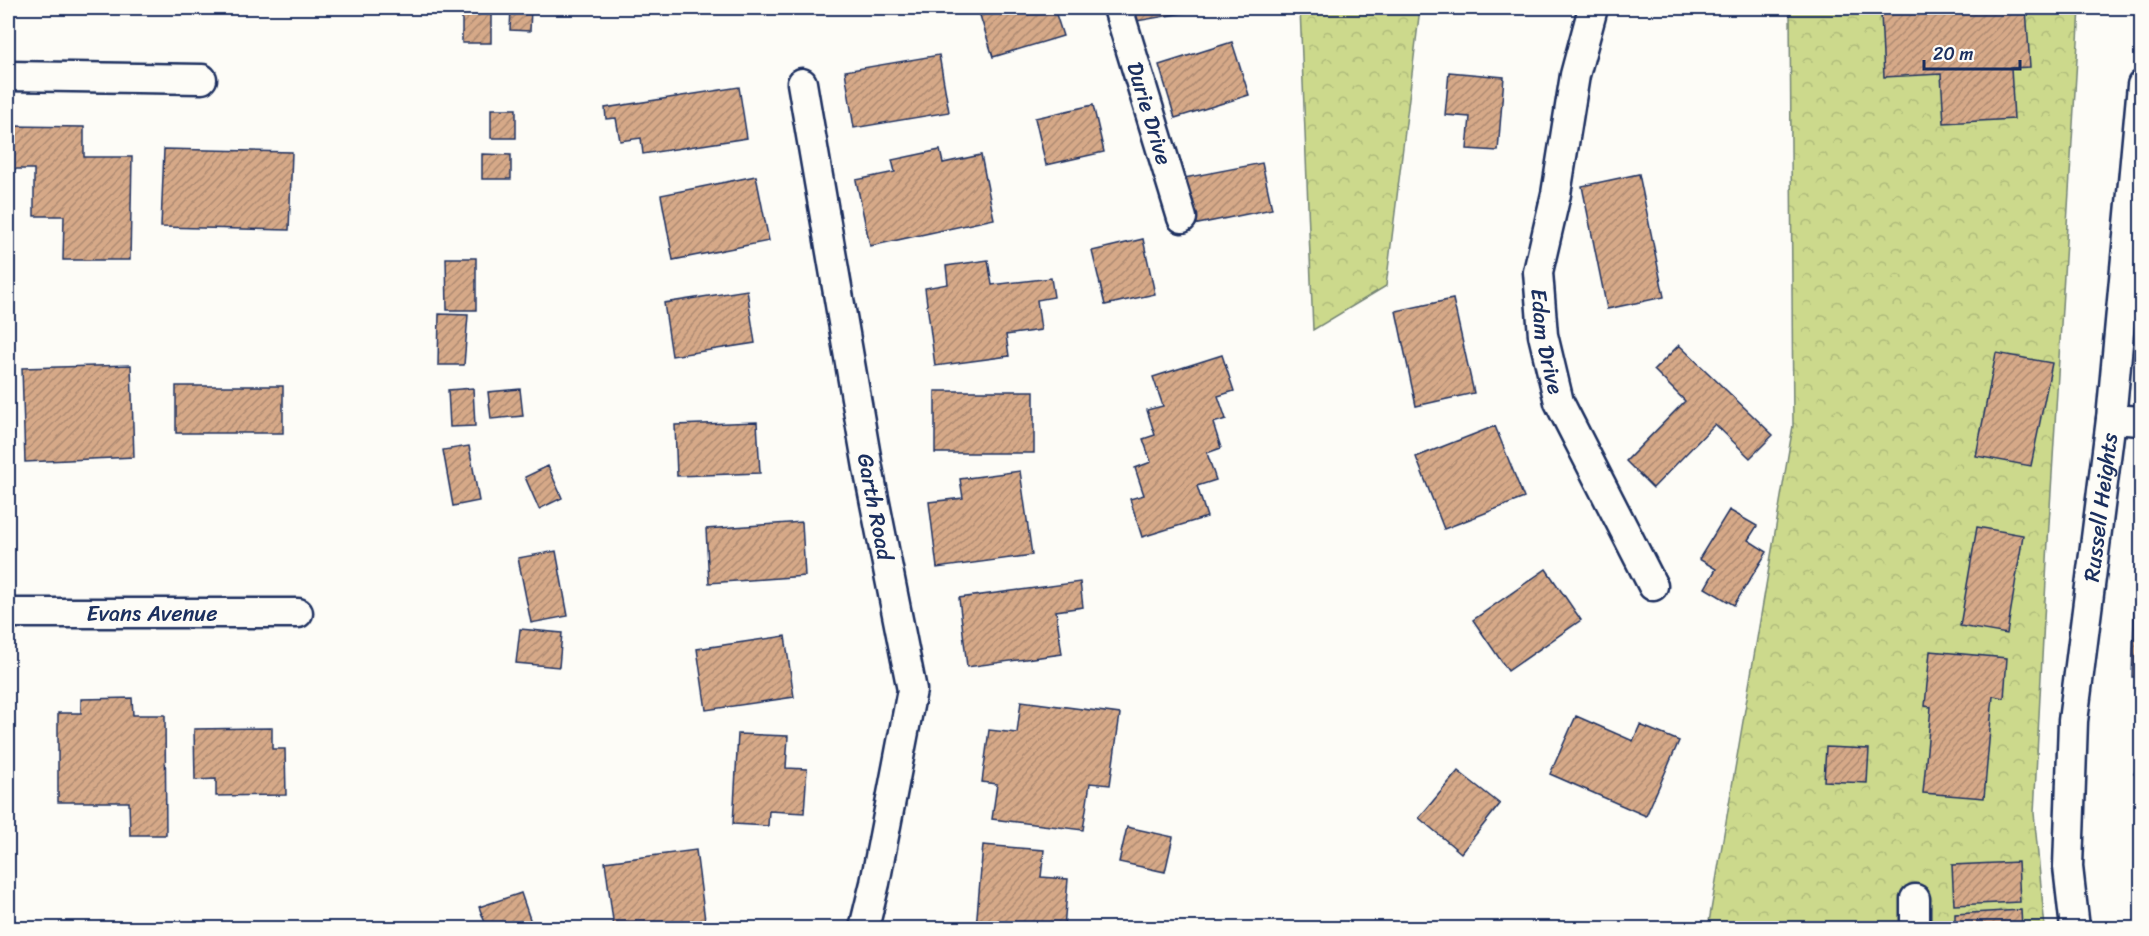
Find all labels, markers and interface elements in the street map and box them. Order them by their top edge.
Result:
scale bar [1924,33,2020,71]
text: 20 m [1933,38,1973,70]
street label: Durie Drive [1115,57,1184,170]
street label: Edam Drive [1519,287,1576,399]
street label: Russell Heights [2072,430,2129,584]
street label: Garth Road [846,450,905,565]
street label: Evans Avenue [87,594,217,633]

